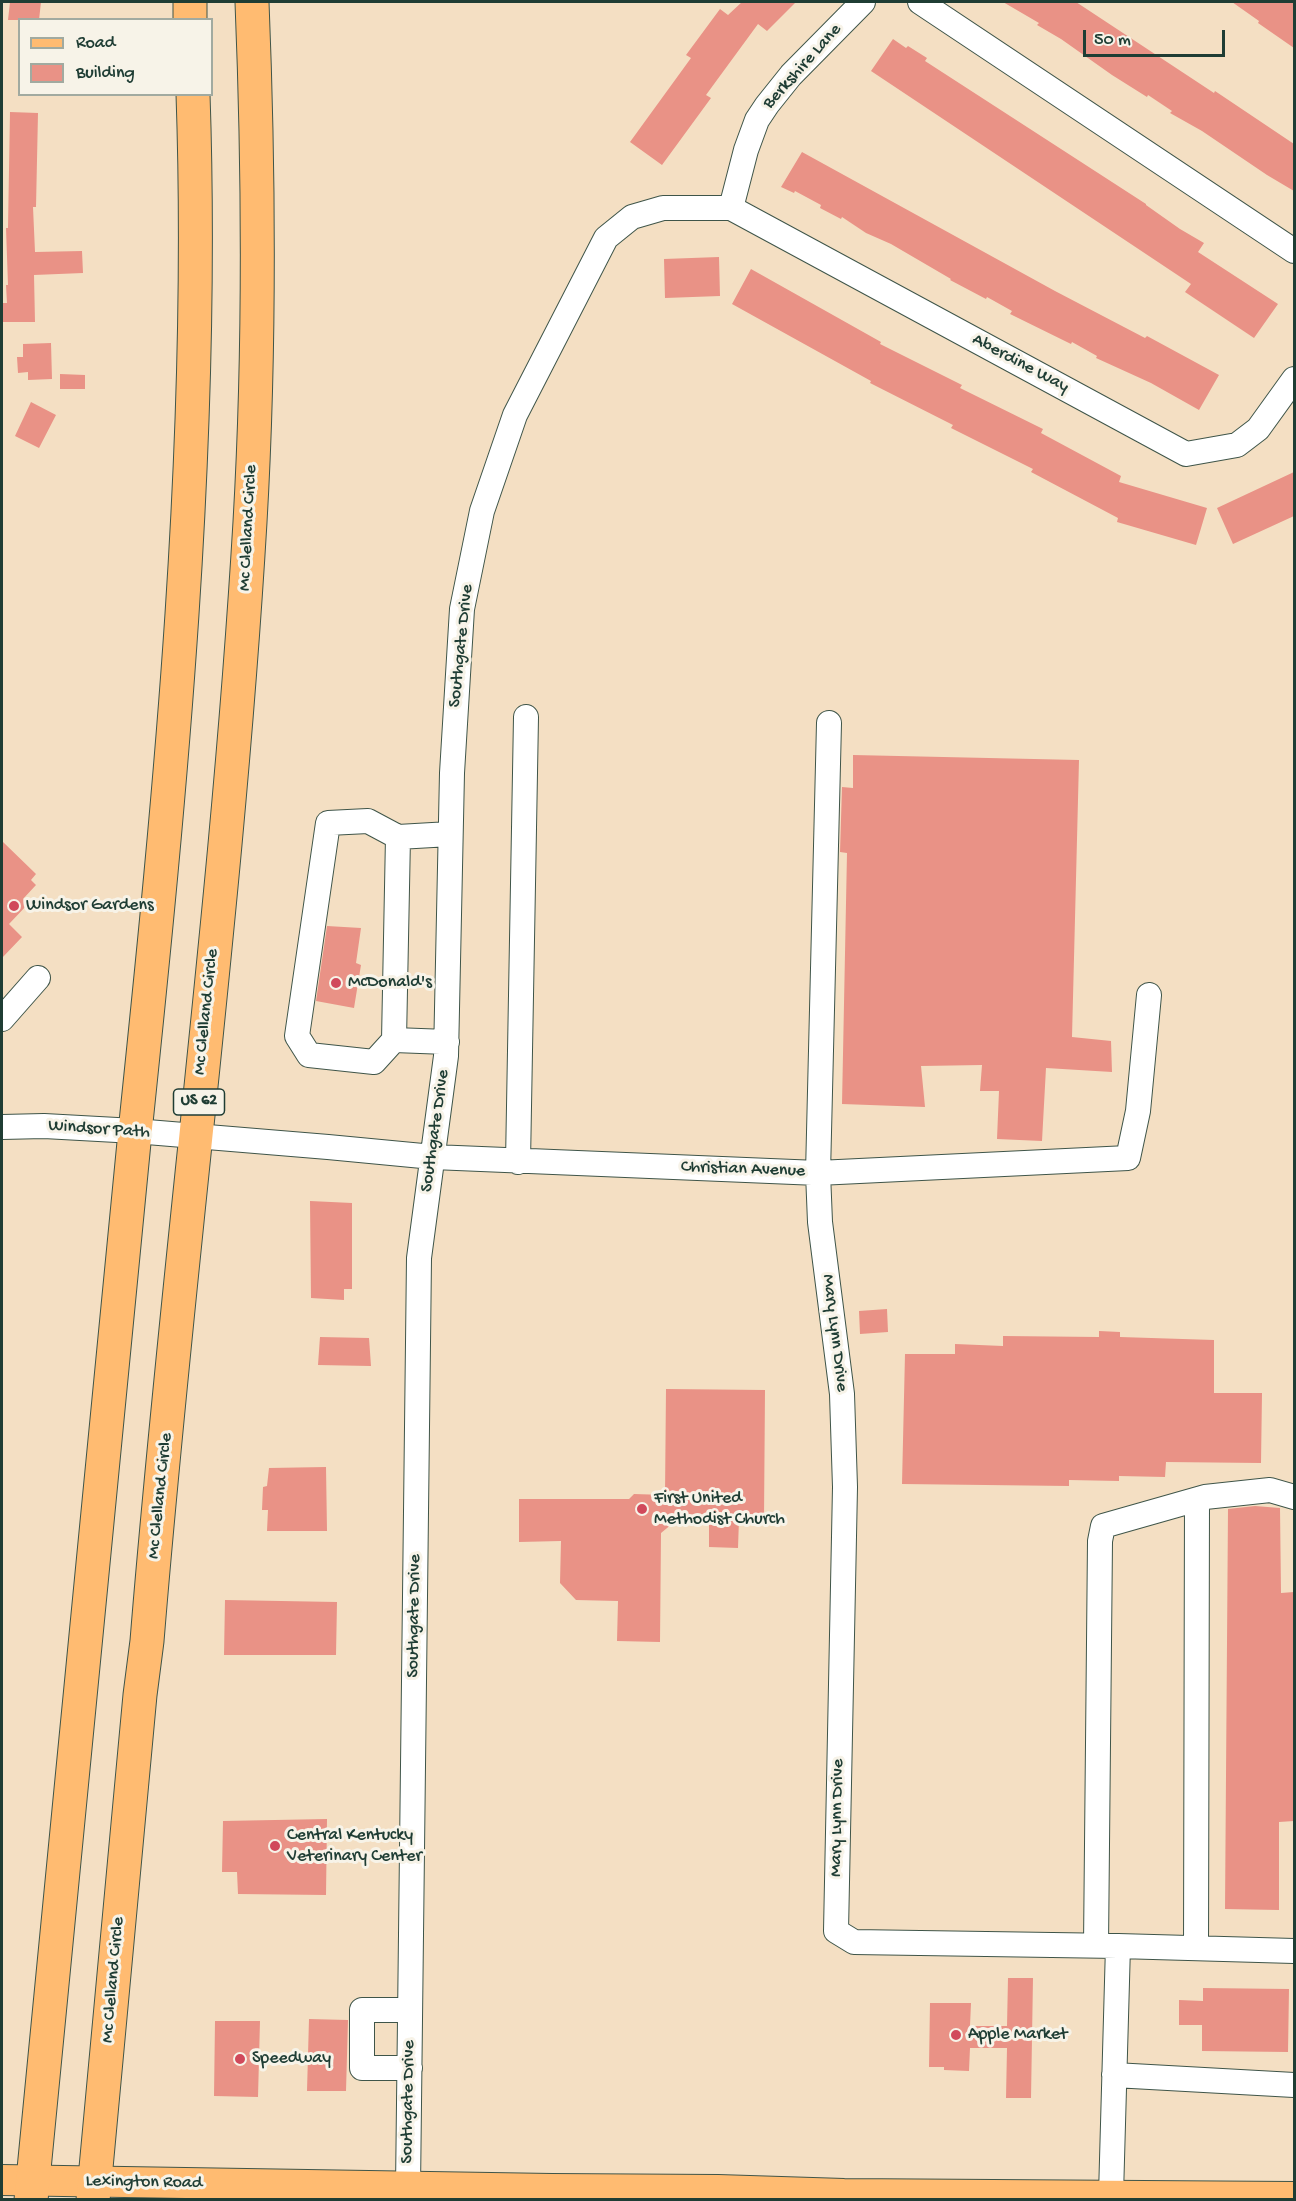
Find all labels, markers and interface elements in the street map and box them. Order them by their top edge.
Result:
legend [18,18,213,96]
scale bar [1086,18,1228,56]
street label: Berkshire Lane [759,20,847,114]
text: 50 m [1094,30,1131,51]
text: Road [76,33,115,54]
text: Building [76,63,135,84]
street label: Aberdine Way [968,329,1072,399]
street label: Mc Clelland Circle [235,464,263,592]
street label: Southgate Drive [445,583,479,709]
place label: Windsor Gardens [26,895,154,917]
marker: Windsor Gardens [7,899,21,913]
street label: Mc Clelland Circle [190,948,224,1076]
place label: McDonald's [348,972,432,994]
marker: McDonald's [329,976,343,990]
street label: Southgate Drive [417,1068,455,1194]
road number: US 62 [174,1089,224,1115]
street label: Windsor Path [47,1116,151,1144]
street label: Christian Avenue [680,1157,806,1183]
street label: Mary Lynn Drive [816,1273,852,1393]
street label: Mc Clelland Circle [144,1432,178,1560]
place label: First United Methodist Church [654,1488,785,1530]
marker: First United Methodist Church [635,1502,649,1516]
street label: Southgate Drive [403,1554,427,1678]
street label: Mary Lynn Drive [826,1759,850,1877]
place label: Central Kentucky Veterinary Center [287,1825,422,1868]
marker: Central Kentucky Veterinary Center [268,1839,282,1853]
street label: Mc Clelland Circle [98,1916,130,2044]
place label: Apple Market [968,2024,1067,2046]
marker: Apple Market [949,2028,963,2042]
street label: Southgate Drive [397,2040,421,2164]
place label: Speedway [252,2048,331,2070]
marker: Speedway [233,2052,247,2066]
street label: Lexington Road [85,2171,203,2195]

